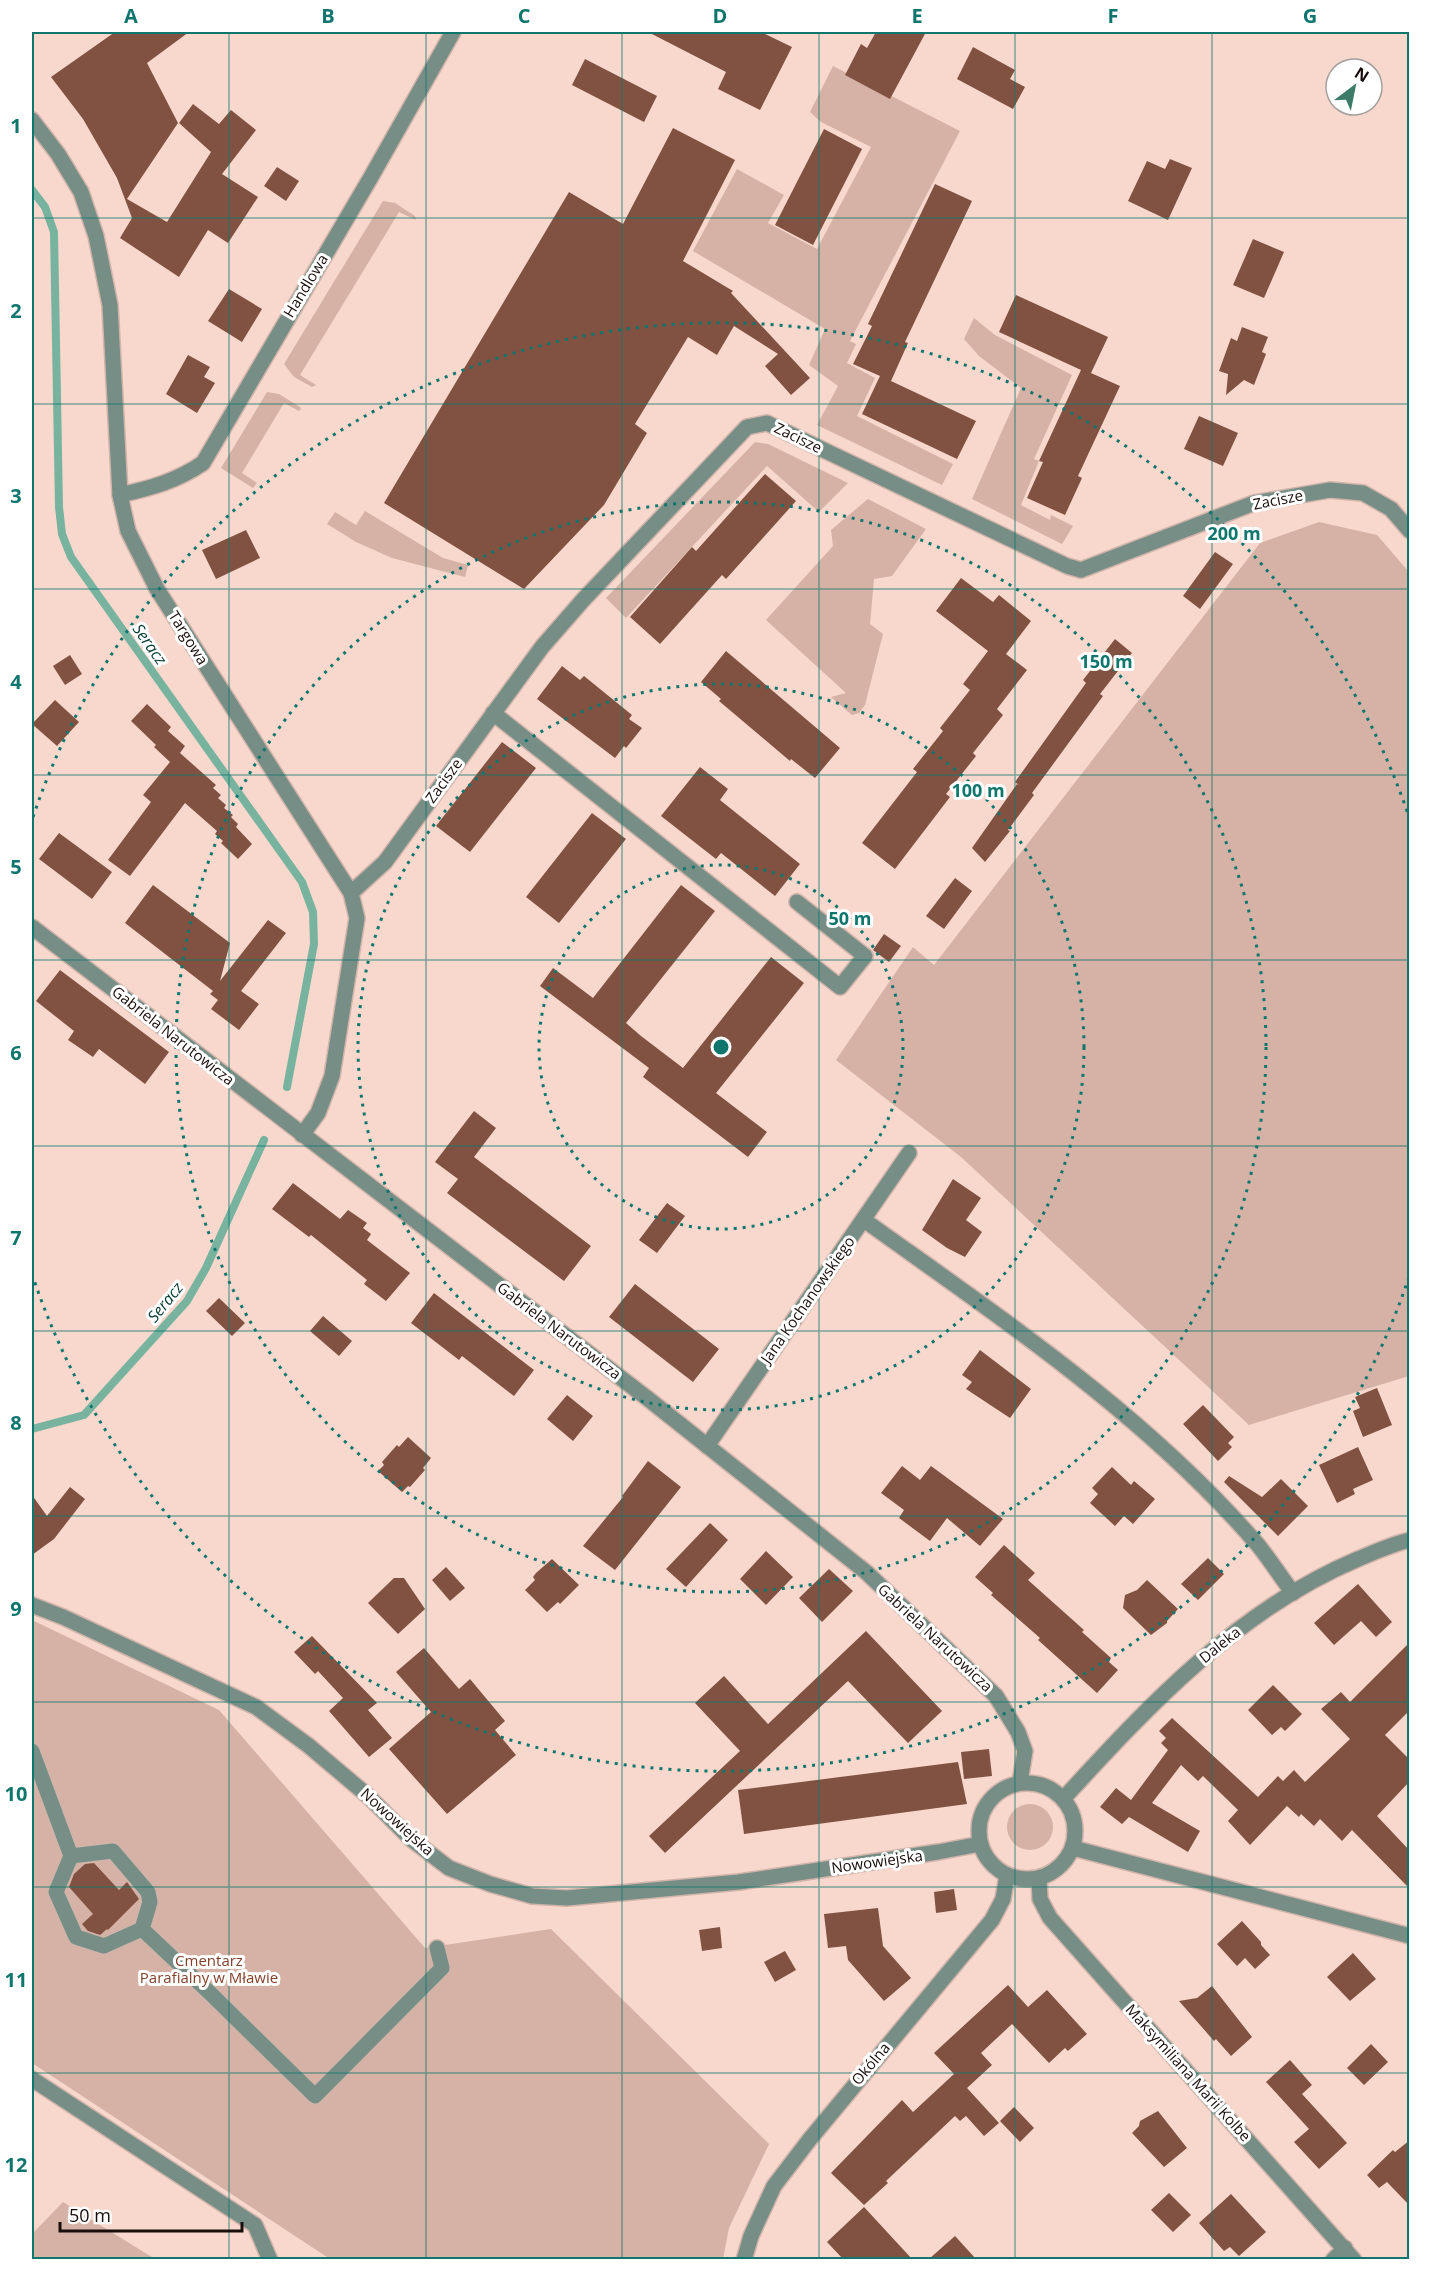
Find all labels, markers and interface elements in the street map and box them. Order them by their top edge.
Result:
text: A [124,2,138,29]
text: B [321,2,335,29]
text: C [518,2,531,29]
text: D [713,2,727,29]
text: E [911,2,923,29]
text: F [1108,2,1118,29]
text: G [1303,2,1317,29]
north arrow [1324,57,1384,117]
text: N [1351,62,1373,87]
text: 1 [10,112,22,139]
street label: Handlowa [278,250,332,321]
text: 2 [10,297,22,324]
street label: Zacisze [771,417,826,457]
text: 3 [10,482,22,509]
street label: Zacisze [1251,484,1305,514]
text: 200 m [1207,521,1261,545]
street label: Targowa [165,607,213,668]
water label: Seracz [128,619,173,670]
text: 150 m [1079,649,1133,673]
text: 4 [10,668,22,695]
street label: Zacisze [420,754,466,807]
text: 100 m [951,778,1005,802]
text: 5 [10,853,22,880]
text: 50 m [829,906,871,930]
street label: Gabriela Narutowicza [108,981,239,1089]
centre of rings [711,1037,731,1057]
text: 6 [10,1039,22,1066]
text: 7 [10,1224,22,1251]
street label: Jana Kochanowskiego [755,1232,859,1369]
water label: Seracz [142,1277,189,1327]
street label: Gabriela Narutowicza [494,1277,626,1383]
text: 8 [10,1409,22,1436]
street label: Gabriela Narutowicza [874,1579,997,1696]
text: 9 [10,1595,22,1622]
street label: Daleka [1195,1621,1244,1667]
text: 10 [5,1780,27,1807]
street label: Nowowiejska [357,1783,439,1859]
street label: Nowowiejska [830,1845,924,1877]
park label: Cmentarz Parafialny w Mławie [140,1950,278,1987]
text: 11 [5,1966,27,1993]
street label: Maksymiliana Marii Kolbe [1122,1999,1256,2145]
street label: Okólna [847,2038,894,2089]
text: 12 [5,2151,27,2178]
scale bar [60,2195,242,2233]
text: 50 m [69,2203,111,2227]

